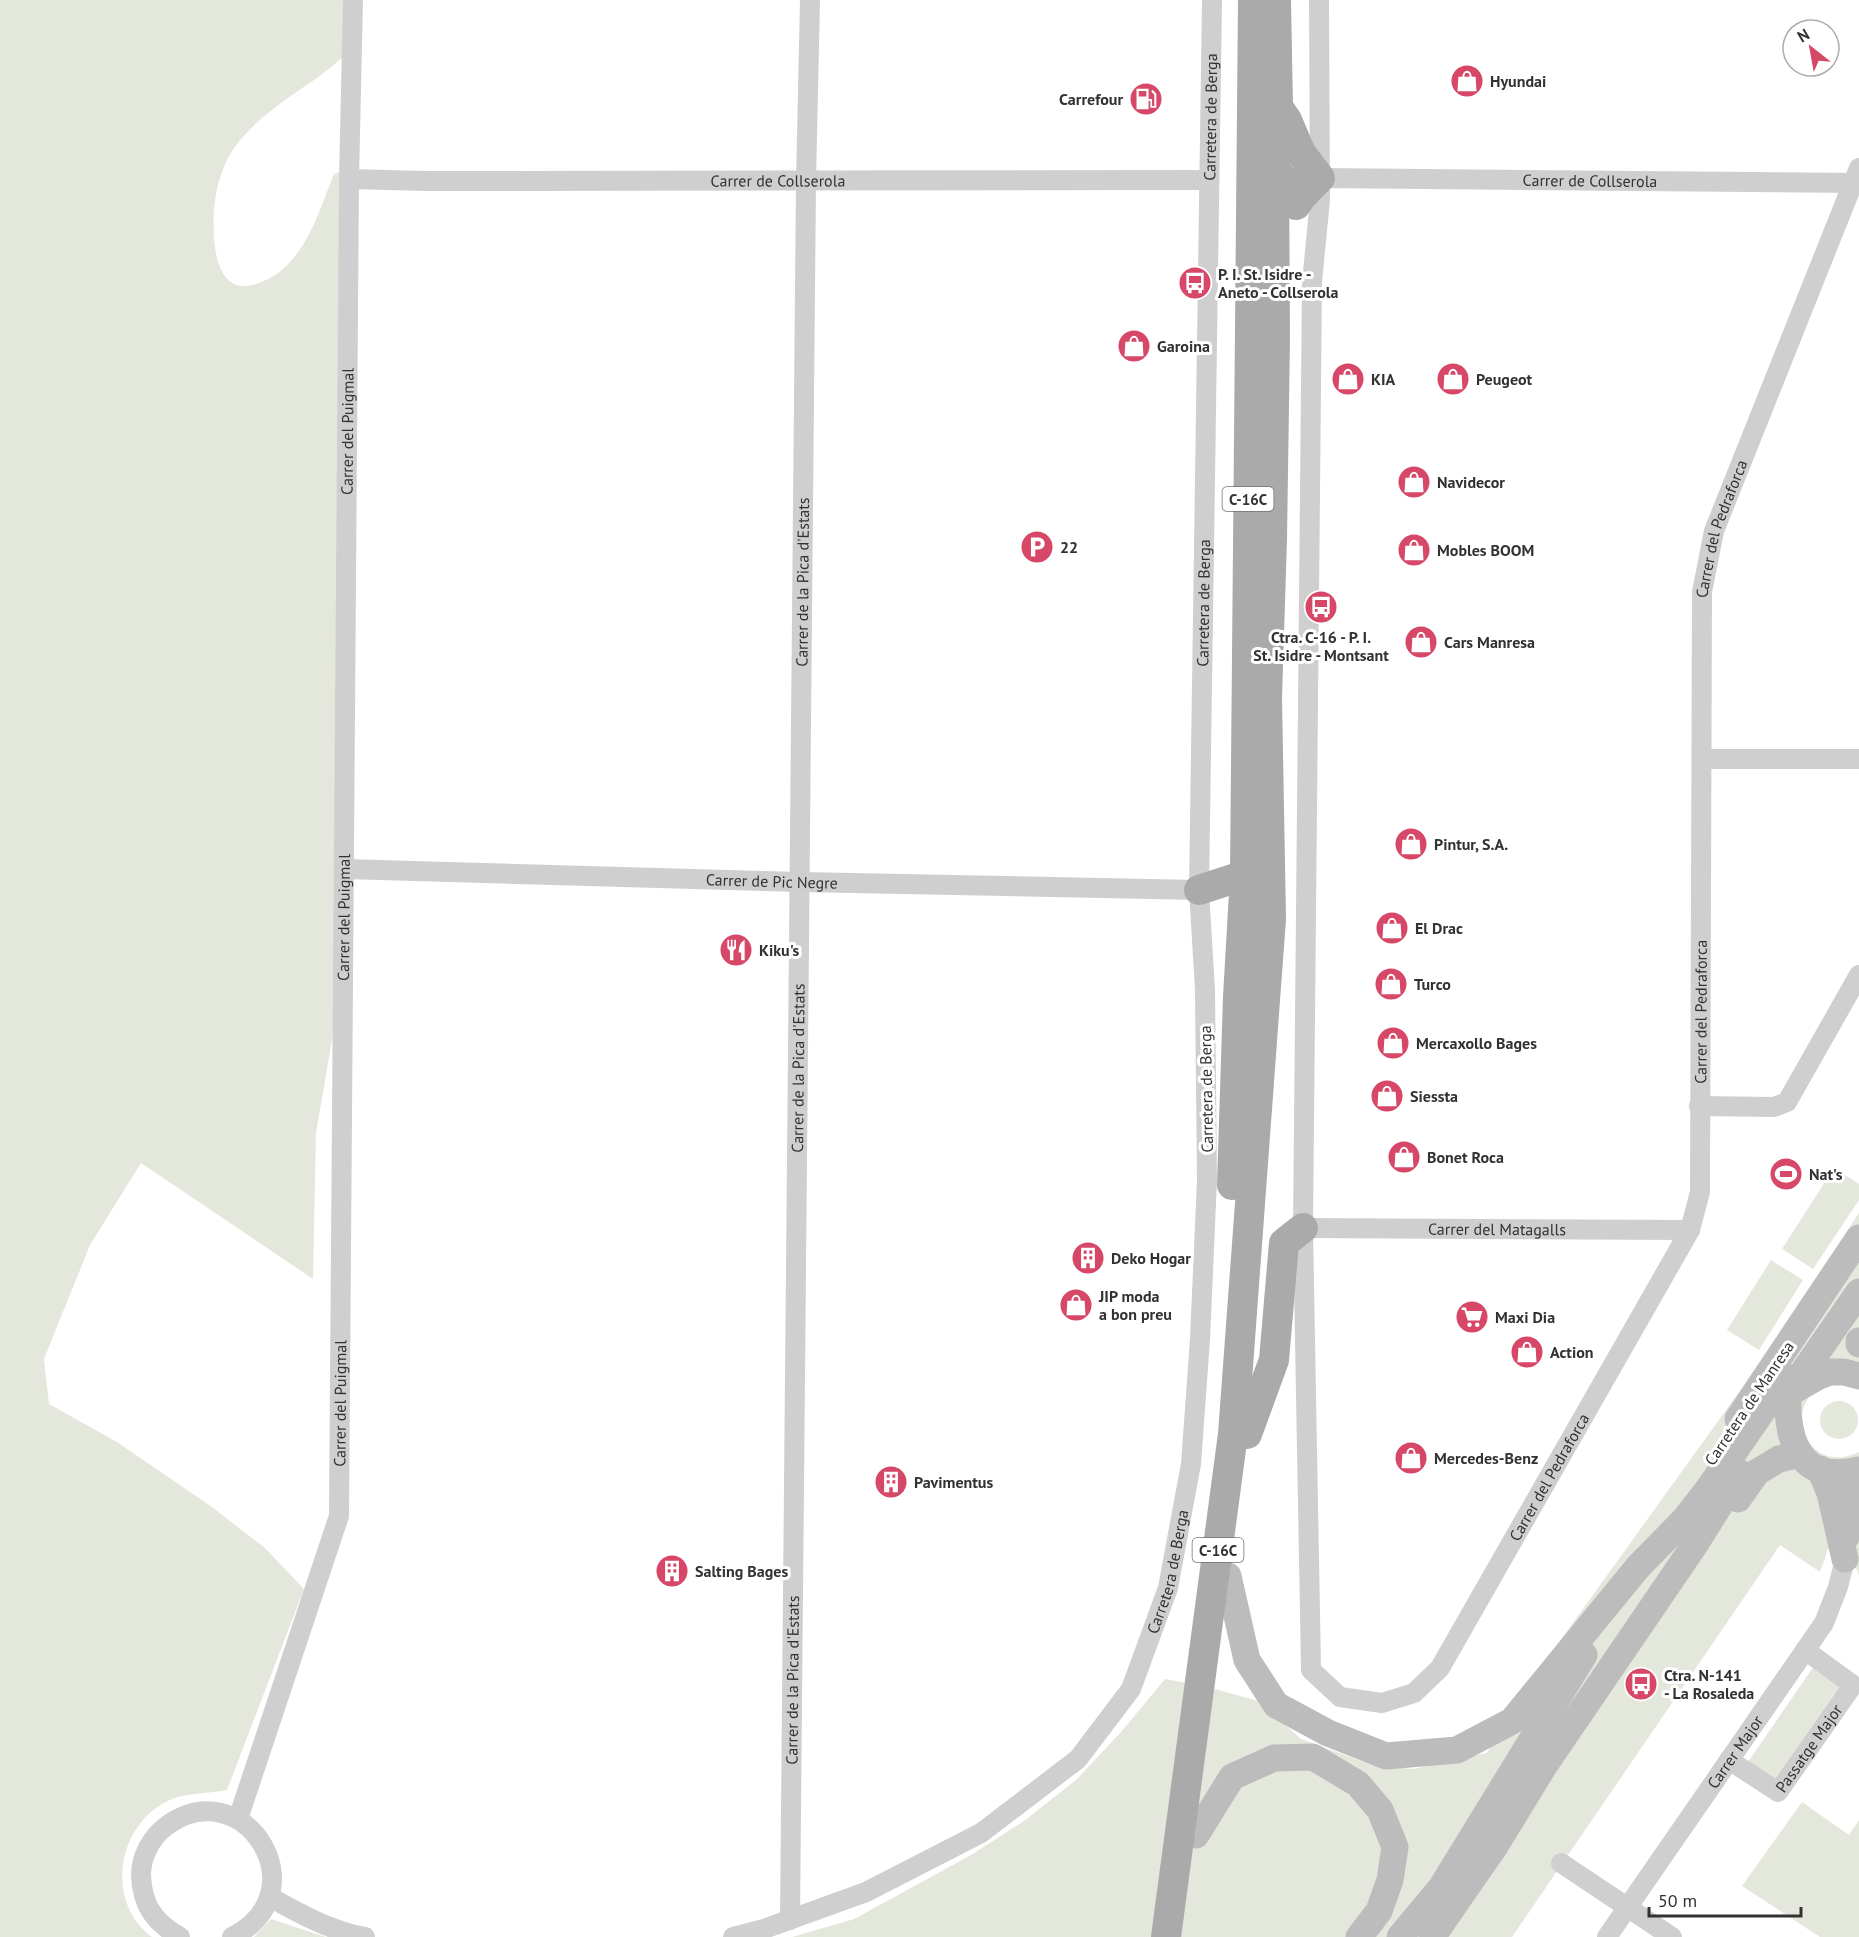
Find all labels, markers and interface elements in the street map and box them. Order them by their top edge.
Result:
north arrow [1781,18,1841,78]
text: N [1794,24,1813,46]
street label: Carretera de Berga [1199,53,1221,181]
shop icon: Hyundai [1449,63,1485,99]
place label: Hyundai [1490,71,1546,91]
fuel station icon: Carrefour [1128,81,1164,117]
place label: Carrefour [1059,89,1123,109]
street label: Carrer de Collserola [711,170,845,191]
street label: Carrer de Collserola [1523,170,1657,191]
place label: P. I. St. Isidre - Aneto - Collserola [1218,264,1338,302]
bus stop icon: P. I. St. Isidre - Aneto - Collserola [1177,265,1213,301]
shop icon: Garoina [1116,328,1152,364]
place label: Garoina [1157,336,1210,356]
shop icon: KIA [1330,361,1366,397]
shop icon: Peugeot [1435,361,1471,397]
street label: Carrer del Puigmal [337,368,358,495]
place label: KIA [1371,369,1395,389]
place label: Peugeot [1476,369,1533,389]
street label: Carrer del Pedraforca [1692,457,1751,598]
shop icon: Navidecor [1396,464,1432,500]
place label: Navidecor [1437,472,1505,492]
road number: C-16C [1222,487,1274,511]
street label: Carrer de la Pica d'Estats [792,497,813,667]
parking icon: 22 [1019,529,1055,565]
shop icon: Mobles BOOM [1396,532,1432,568]
place label: 22 [1060,537,1078,557]
street label: Carretera de Berga [1192,539,1214,667]
place label: Mobles BOOM [1437,540,1534,560]
bus stop icon: Ctra. C-16 - P. I. St. Isidre - Montsant [1303,589,1339,625]
shop icon: Cars Manresa [1403,624,1439,660]
place label: Ctra. C-16 - P. I. St. Isidre - Montsant [1253,627,1389,665]
place label: Cars Manresa [1444,632,1535,652]
shop icon: Pintur, S.A. [1393,826,1429,862]
place label: Pintur, S.A. [1434,834,1508,854]
street label: Carrer del Puigmal [333,854,354,981]
street label: Carrer de Pic Negre [706,869,838,893]
shop icon: El Drac [1374,910,1410,946]
place label: El Drac [1415,918,1463,938]
restaurant icon: Kiku's [718,932,754,968]
place label: Kiku's [759,940,800,960]
street label: Carrer del Pedraforca [1690,940,1711,1084]
shop icon: Turco [1373,966,1409,1002]
place label: Turco [1414,974,1451,994]
street label: Carrer de la Pica d'Estats [787,983,809,1153]
street label: Carretera de Berga [1195,1025,1217,1153]
shop icon: Mercaxollo Bages [1375,1025,1411,1061]
place label: Mercaxollo Bages [1416,1033,1537,1053]
shop icon: Siessta [1369,1078,1405,1114]
place label: Siessta [1410,1086,1458,1106]
shop icon: Bonet Roca [1386,1139,1422,1175]
place label: Bonet Roca [1427,1147,1504,1167]
sports icon: Nat's [1768,1156,1804,1192]
place label: Nat's [1809,1164,1843,1184]
street label: Carrer del Matagalls [1428,1219,1566,1239]
building icon: Deko Hogar [1070,1240,1106,1276]
place label: Deko Hogar [1111,1248,1191,1268]
place label: JIP moda a bon preu [1098,1286,1172,1324]
shop icon: JIP moda a bon preu [1058,1287,1094,1323]
supermarket icon: Maxi Dia [1454,1299,1490,1335]
place label: Maxi Dia [1495,1307,1555,1327]
shop icon: Action [1509,1334,1545,1370]
street label: Carretera de Manresa [1700,1337,1798,1469]
street label: Carrer del Puigmal [329,1340,350,1467]
place label: Action [1550,1342,1594,1362]
street label: Carrer del Pedraforca [1505,1410,1593,1545]
shop icon: Mercedes-Benz [1393,1440,1429,1476]
place label: Mercedes-Benz [1434,1448,1538,1468]
building icon: Pavimentus [873,1464,909,1500]
place label: Pavimentus [914,1472,993,1492]
street label: Carretera de Berga [1142,1508,1192,1636]
road number: C-16C [1192,1538,1244,1562]
building icon: Salting Bages [654,1553,690,1589]
place label: Salting Bages [695,1561,788,1581]
street label: Carrer de la Pica d'Estats [781,1595,803,1765]
place label: Ctra. N-141 - La Rosaleda [1664,1665,1754,1703]
bus stop icon: Ctra. N-141 - La Rosaleda [1623,1666,1659,1702]
street label: Passatge Major [1771,1700,1847,1796]
street label: Carrer Major [1703,1711,1767,1792]
scale bar [1649,1880,1800,1918]
text: 50 m [1658,1889,1697,1912]

